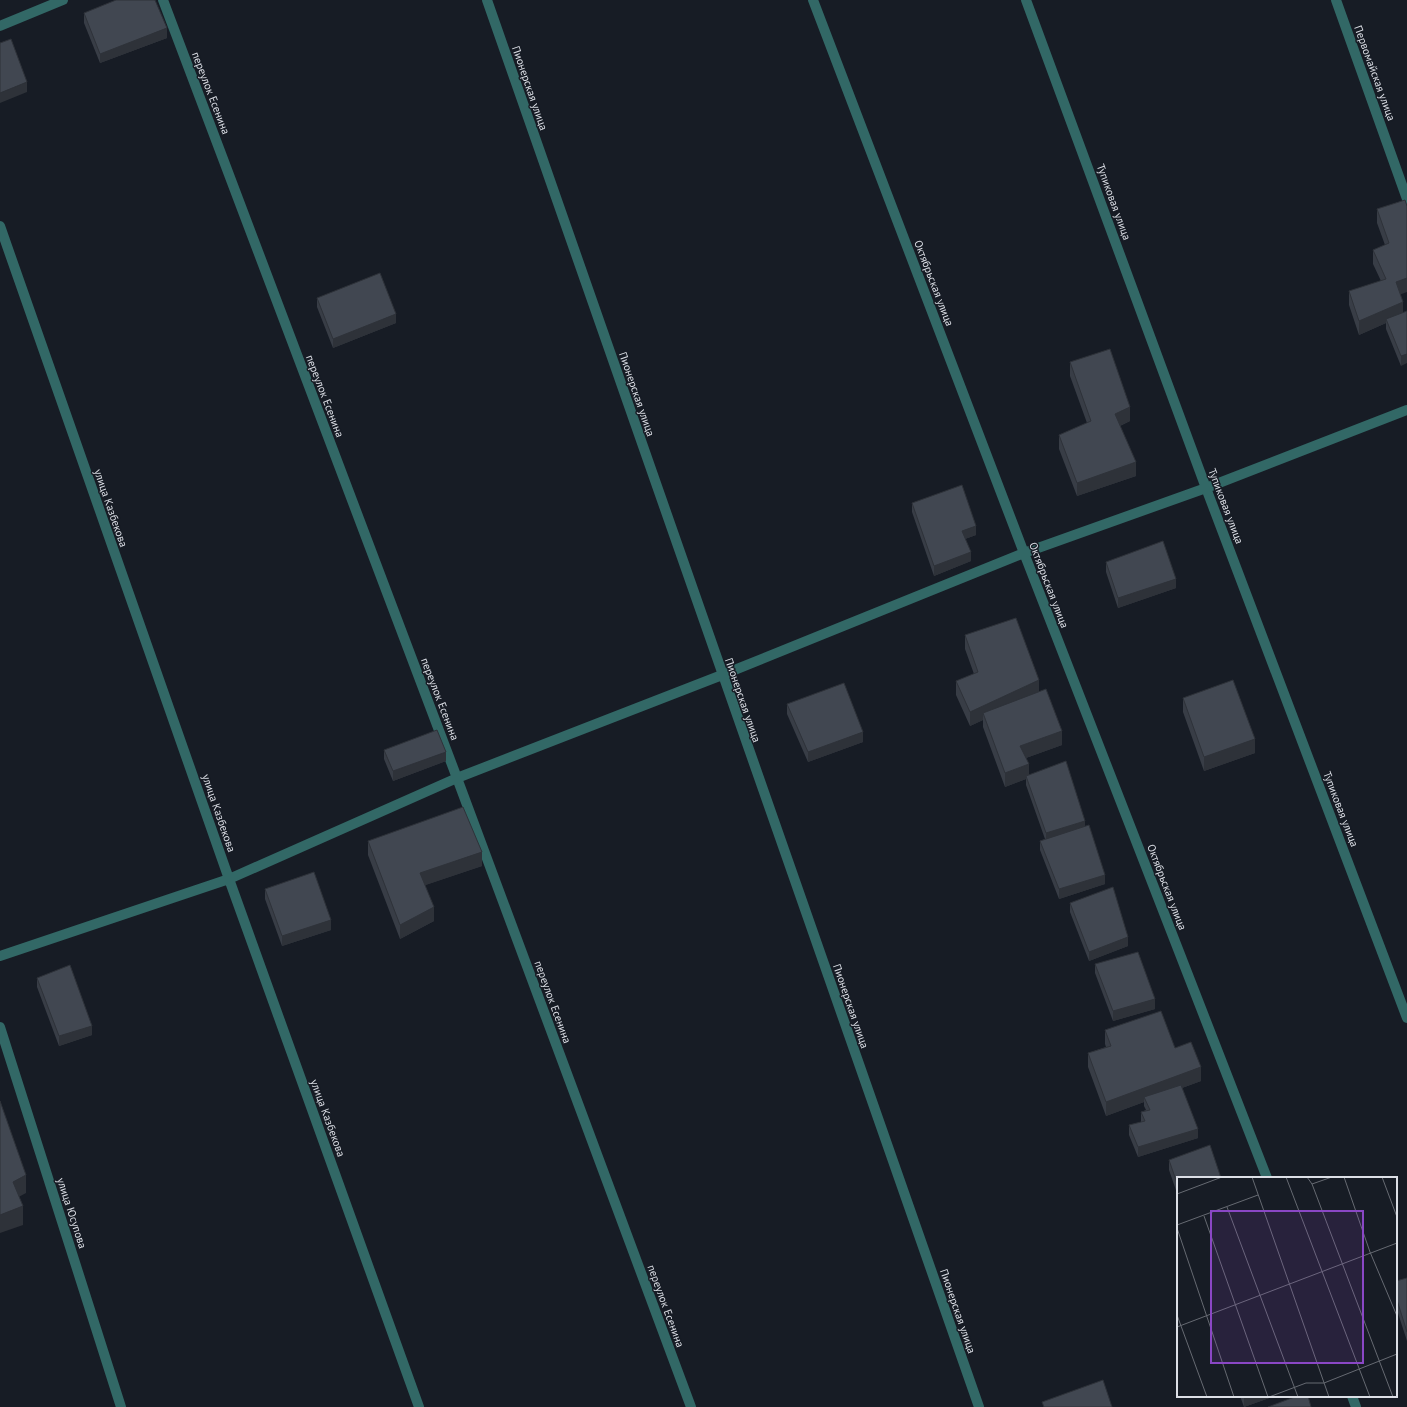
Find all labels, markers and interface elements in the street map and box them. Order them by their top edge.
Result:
street label: Первомайская улица [1351,23,1399,123]
street label: Пионерская улица [509,44,551,132]
street label: переулок Есенина [189,50,233,136]
street label: Тупиковая улица [1094,162,1134,242]
street label: Октябрьская улица [911,238,957,328]
street label: Пионерская улица [616,350,658,438]
street label: переулок Есенина [303,353,347,439]
street label: Тупиковая улица [1205,466,1247,546]
street label: улица Казбекова [91,467,131,549]
street label: Октябрьская улица [1026,540,1072,630]
street label: переулок Есенина [418,656,462,742]
street label: Пионерская улица [722,656,764,744]
street label: Тупиковая улица [1320,769,1362,849]
street label: улица Казбекова [199,772,239,854]
street label: Октябрьская улица [1144,842,1190,932]
street label: переулок Есенина [532,959,574,1045]
street label: Пионерская улица [830,962,872,1050]
street label: улица Казбекова [307,1077,349,1159]
street label: улица Юсупова [54,1176,90,1250]
inset map [1177,1177,1397,1397]
street label: переулок Есенина [645,1263,687,1349]
street label: Пионерская улица [937,1267,979,1355]

